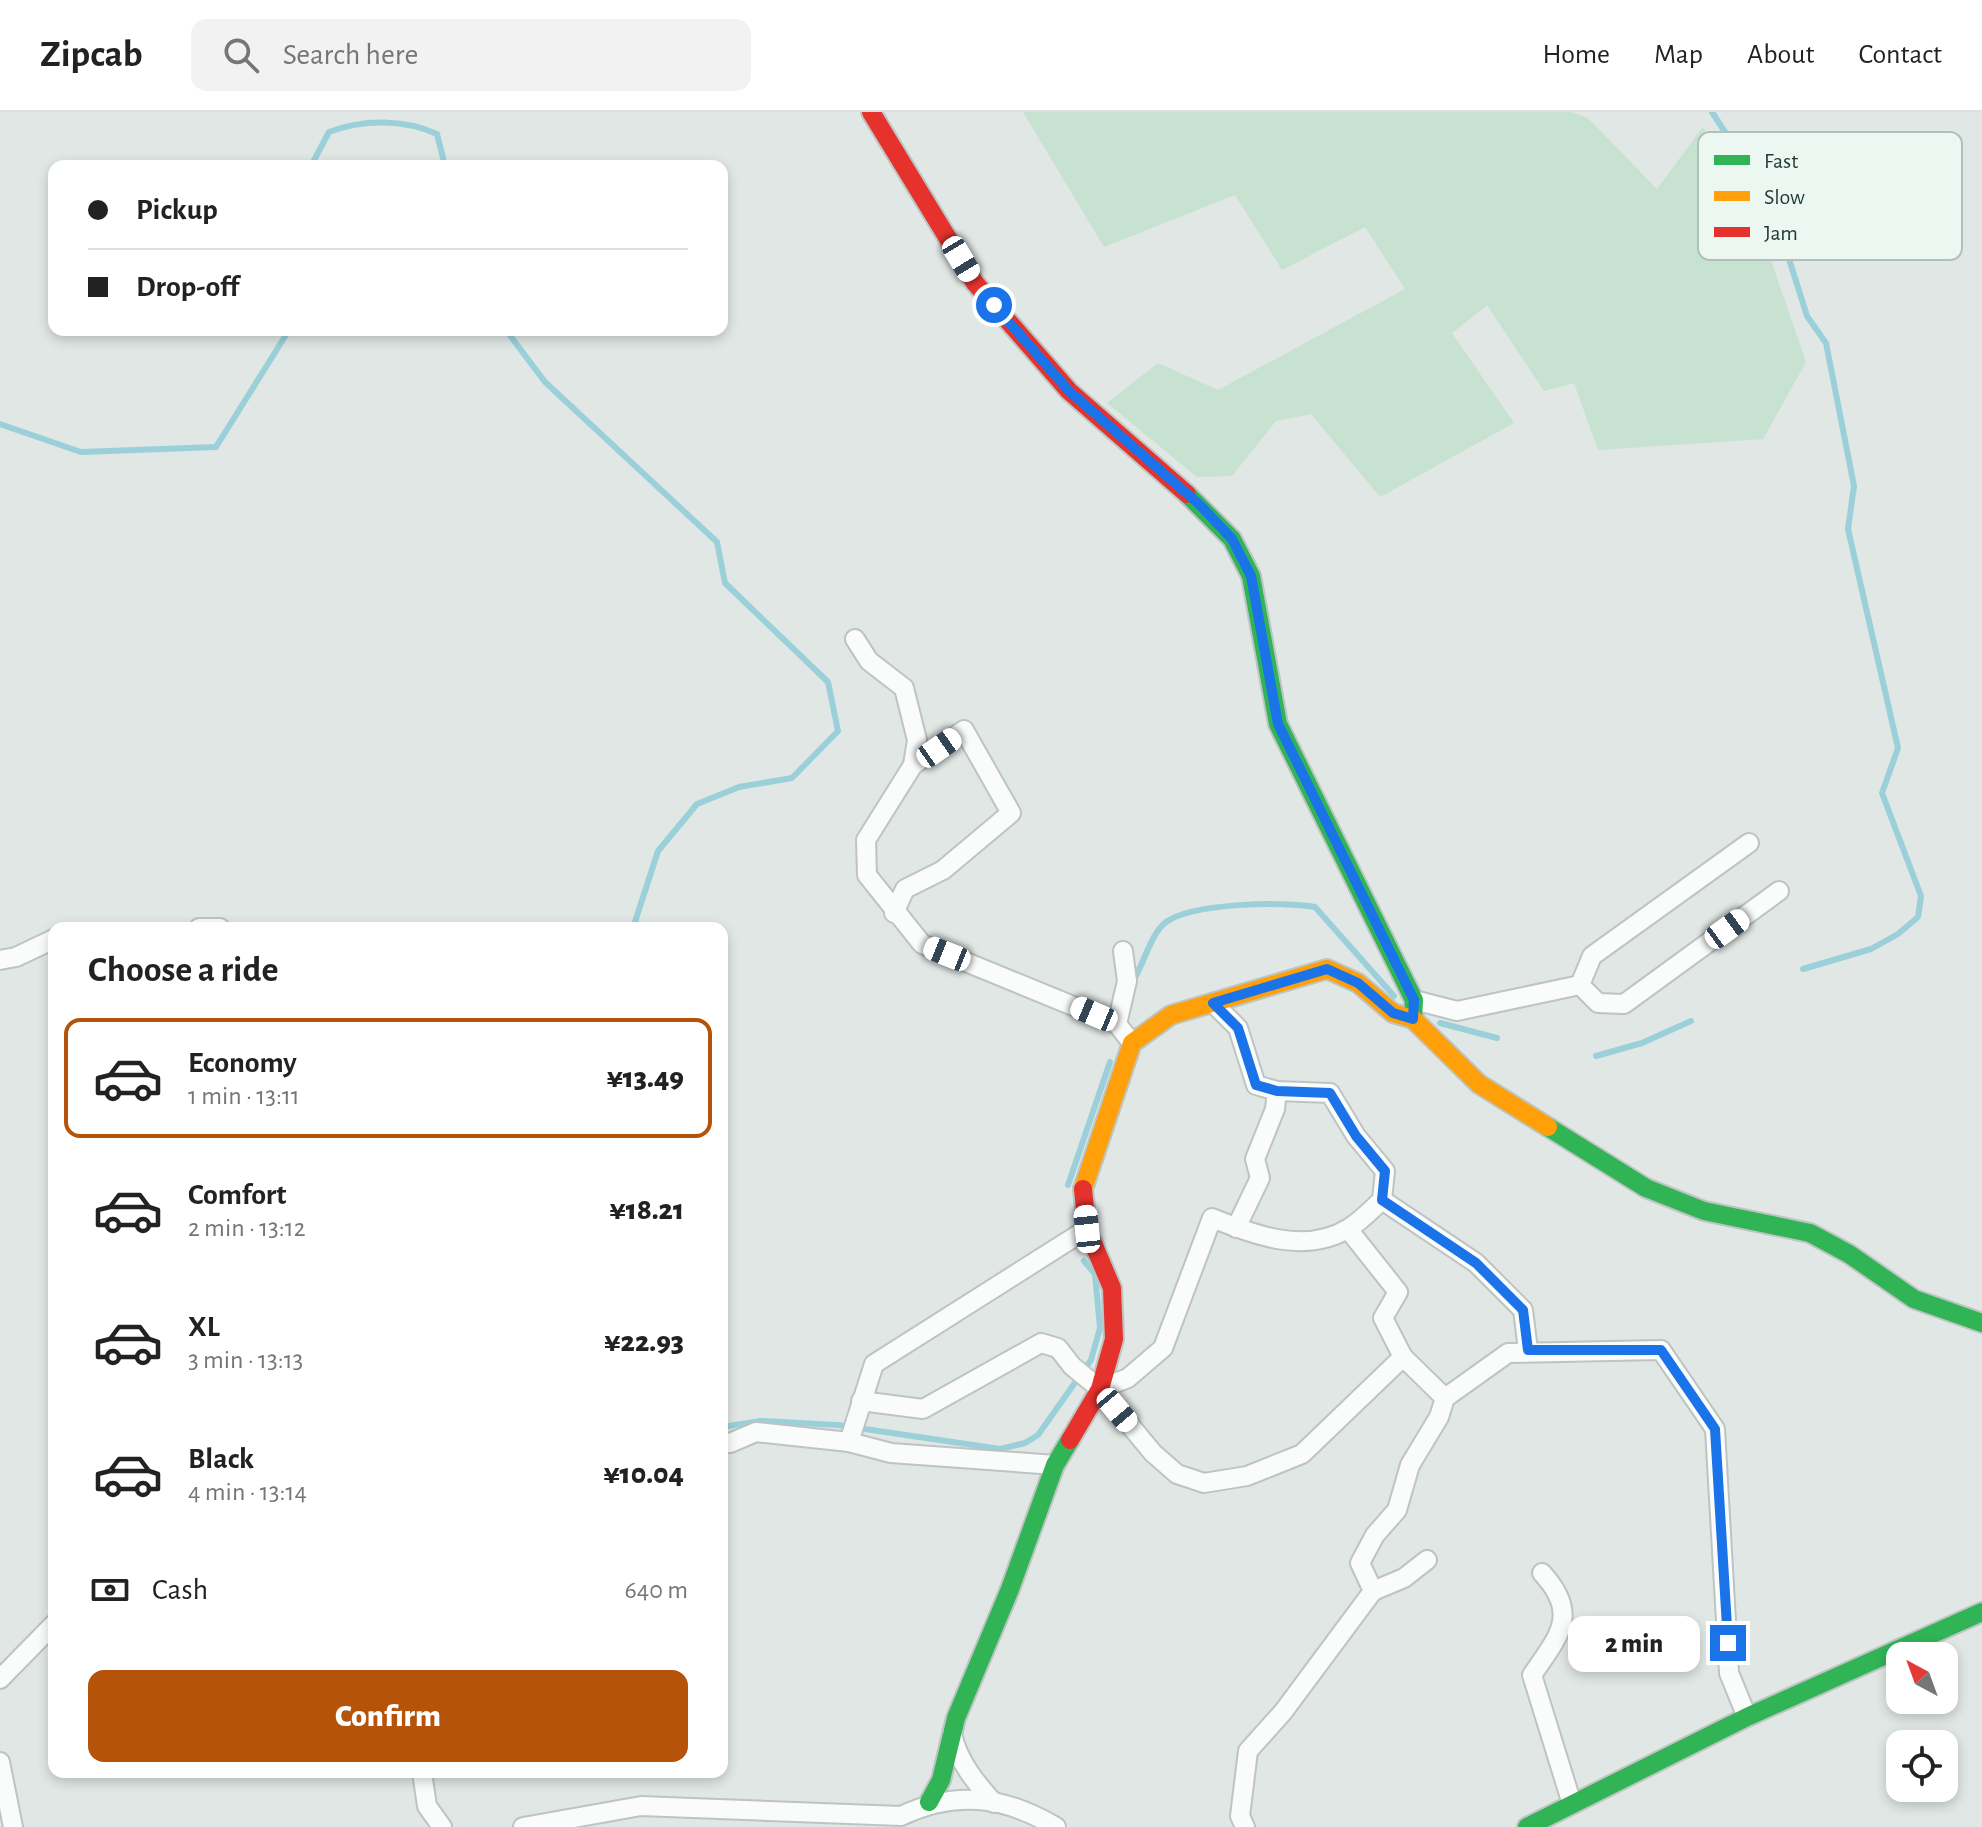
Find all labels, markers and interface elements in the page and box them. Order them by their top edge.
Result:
search box [191,19,751,91]
icon: search [219,33,263,77]
text: Zipcab [40,36,143,74]
text: Search here [283,40,418,70]
text: Home [1543,41,1610,69]
text: Map [1654,41,1703,69]
text: About [1747,41,1815,69]
text: Contact [1859,41,1942,69]
legend [1698,132,1962,260]
text: Fast [1764,150,1798,172]
text: Slow [1764,186,1805,208]
text: Pickup [136,195,218,225]
text: Jam [1764,222,1798,244]
car [938,232,984,286]
text: Drop-off [136,272,239,302]
route start [976,287,1012,323]
car [912,724,966,772]
car [1701,905,1753,953]
car [920,934,974,974]
text: Choose a ride [88,952,278,988]
car [1067,994,1121,1034]
icon: car [92,1042,164,1114]
text: Economy [188,1048,297,1078]
text: ¥13.49 [606,1063,684,1093]
text: 1 min · 13:11 [188,1083,300,1109]
icon: car [92,1174,164,1246]
text: Comfort [188,1180,287,1210]
text: ¥18.21 [609,1195,684,1225]
car [1073,1204,1101,1254]
text: 2 min · 13:12 [188,1215,306,1241]
icon: car [92,1306,164,1378]
text: XL [188,1312,220,1342]
text: ¥22.93 [604,1327,684,1357]
text: 3 min · 13:13 [188,1347,303,1373]
car [1092,1384,1142,1436]
icon: car [92,1438,164,1510]
text: Black [188,1444,254,1474]
text: ¥10.04 [603,1459,684,1489]
text: 4 min · 13:14 [188,1479,307,1505]
icon: cash [88,1568,132,1612]
text: Cash [152,1575,208,1605]
text: 640 m [624,1577,688,1603]
callout: 2 min [1568,1615,1700,1671]
route end [1710,1625,1746,1661]
text: 2 min [1605,1631,1663,1657]
north arrow [1886,1642,1958,1714]
map controls [1886,1642,1958,1802]
button: Confirm [88,1670,688,1762]
button: locate [1886,1730,1958,1802]

